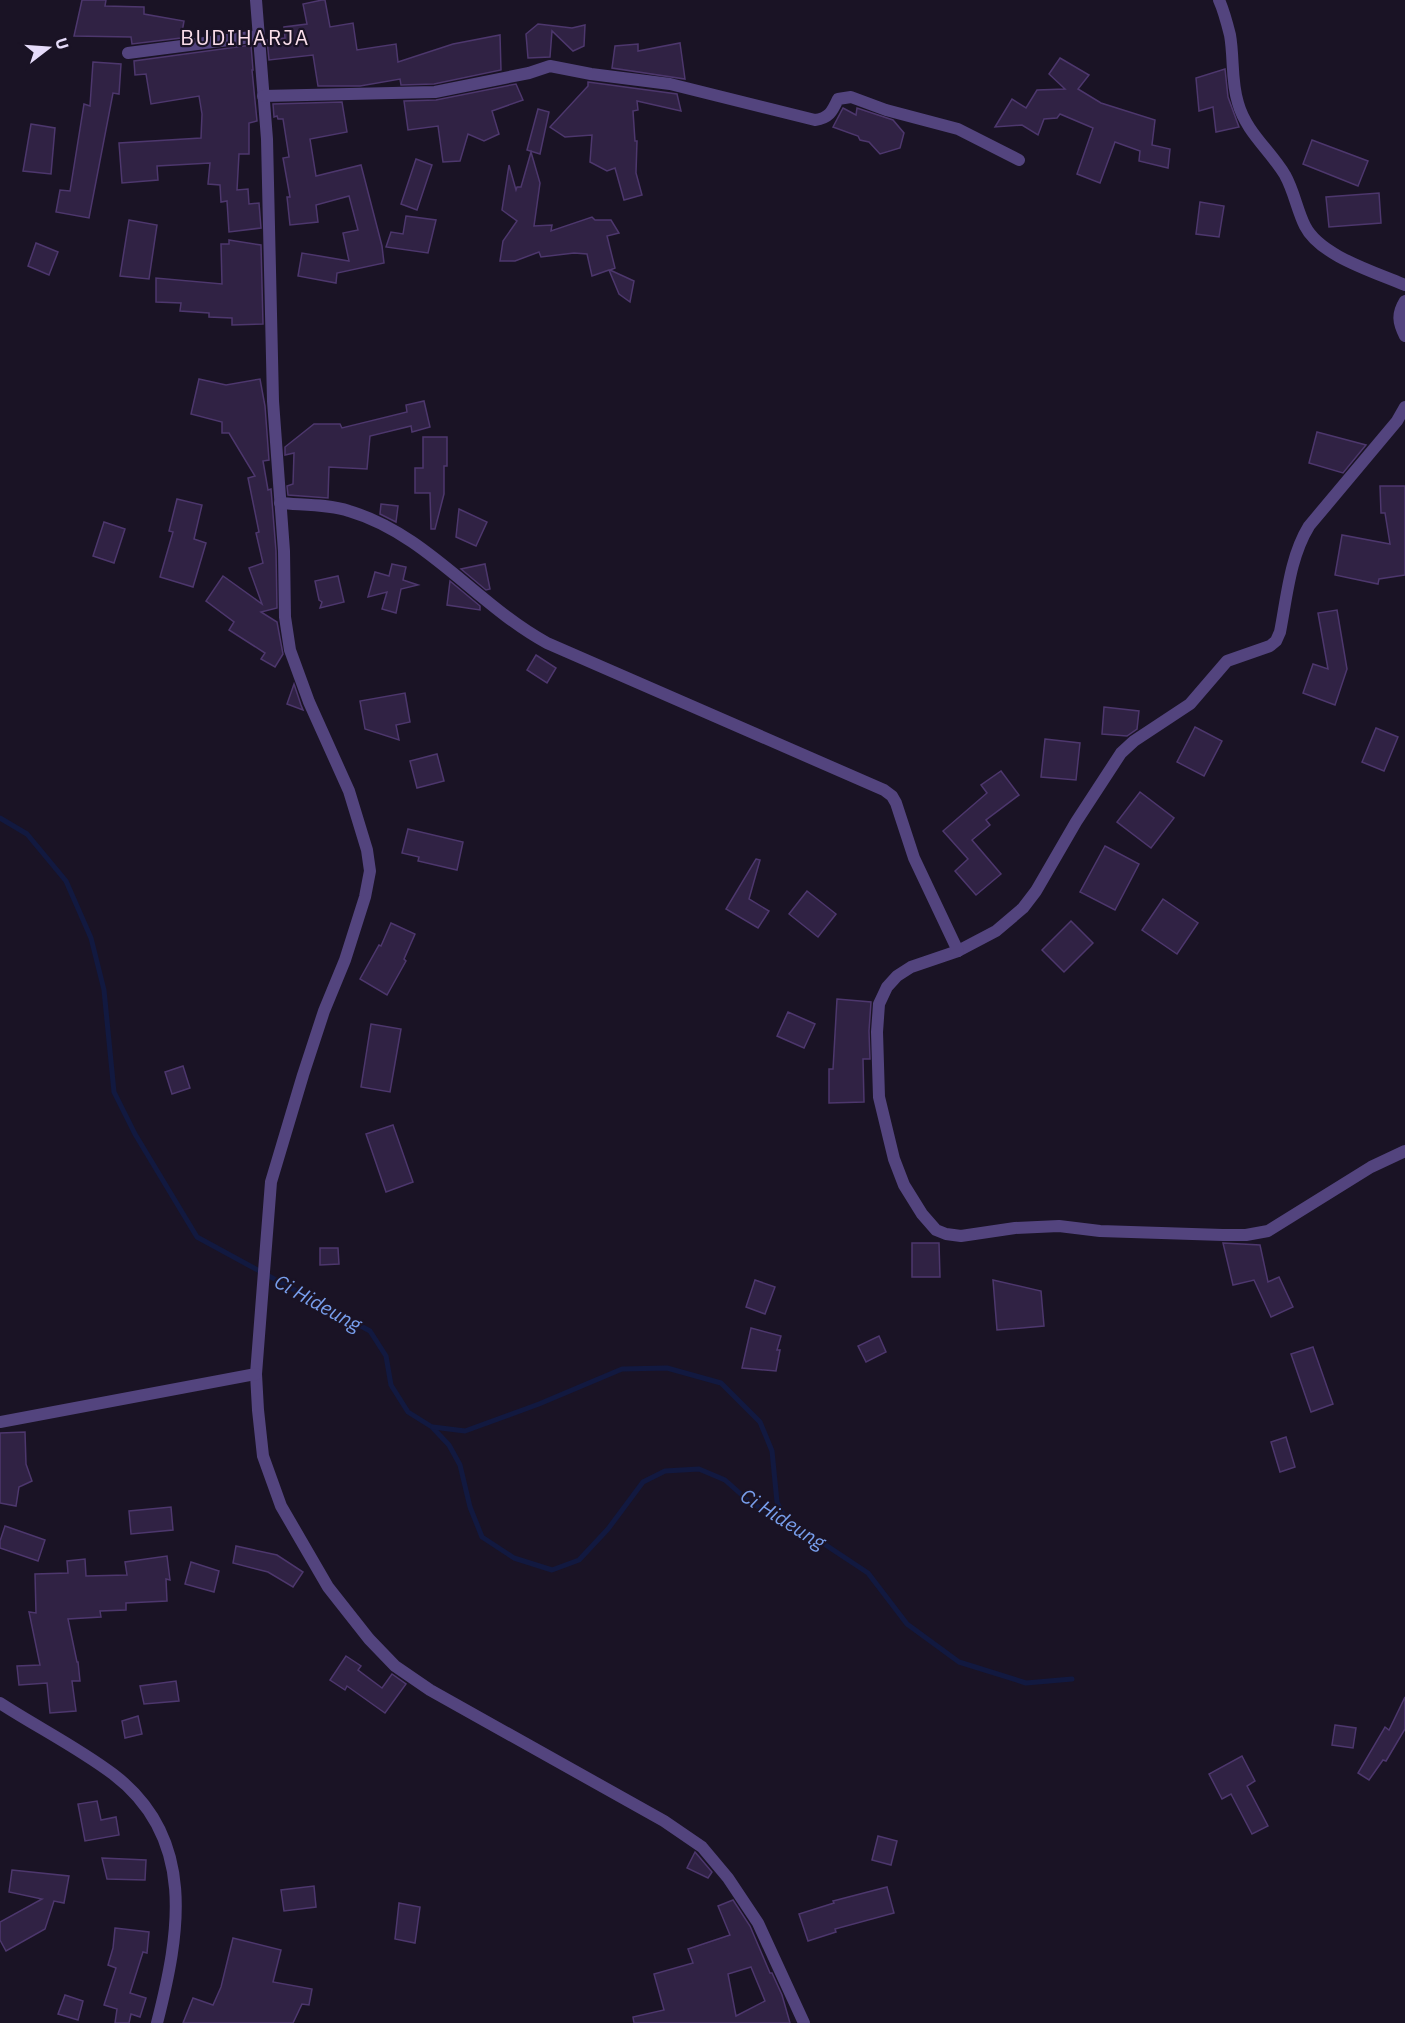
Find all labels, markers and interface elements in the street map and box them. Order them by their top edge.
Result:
north arrow [18,18,78,78]
district label: BUDIHARJA [180,23,310,51]
text: U [51,35,74,52]
water label: Ci Hideung [270,1268,367,1338]
water label: Ci Hideung [736,1482,832,1556]

